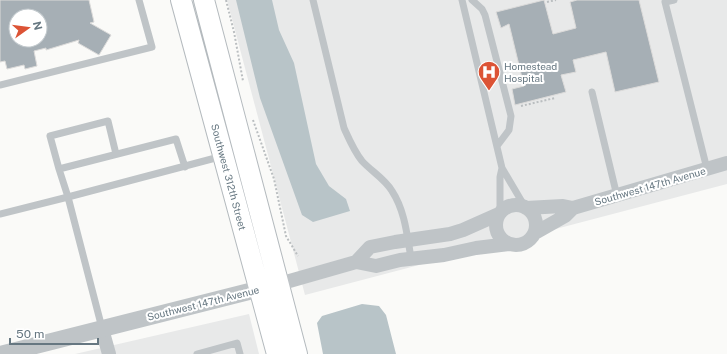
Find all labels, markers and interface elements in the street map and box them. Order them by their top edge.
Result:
north arrow [8,8,48,48]
text: N [31,20,45,31]
hospital icon: Homestead Hospital [476,59,502,92]
place label: Homestead Hospital [504,60,557,84]
street label: Southwest 312th Street [209,122,249,232]
street label: Southwest 147th Avenue [593,164,707,208]
street label: Southwest 147th Avenue [146,283,261,323]
scale bar [10,320,98,346]
text: 50 m [16,327,44,341]

